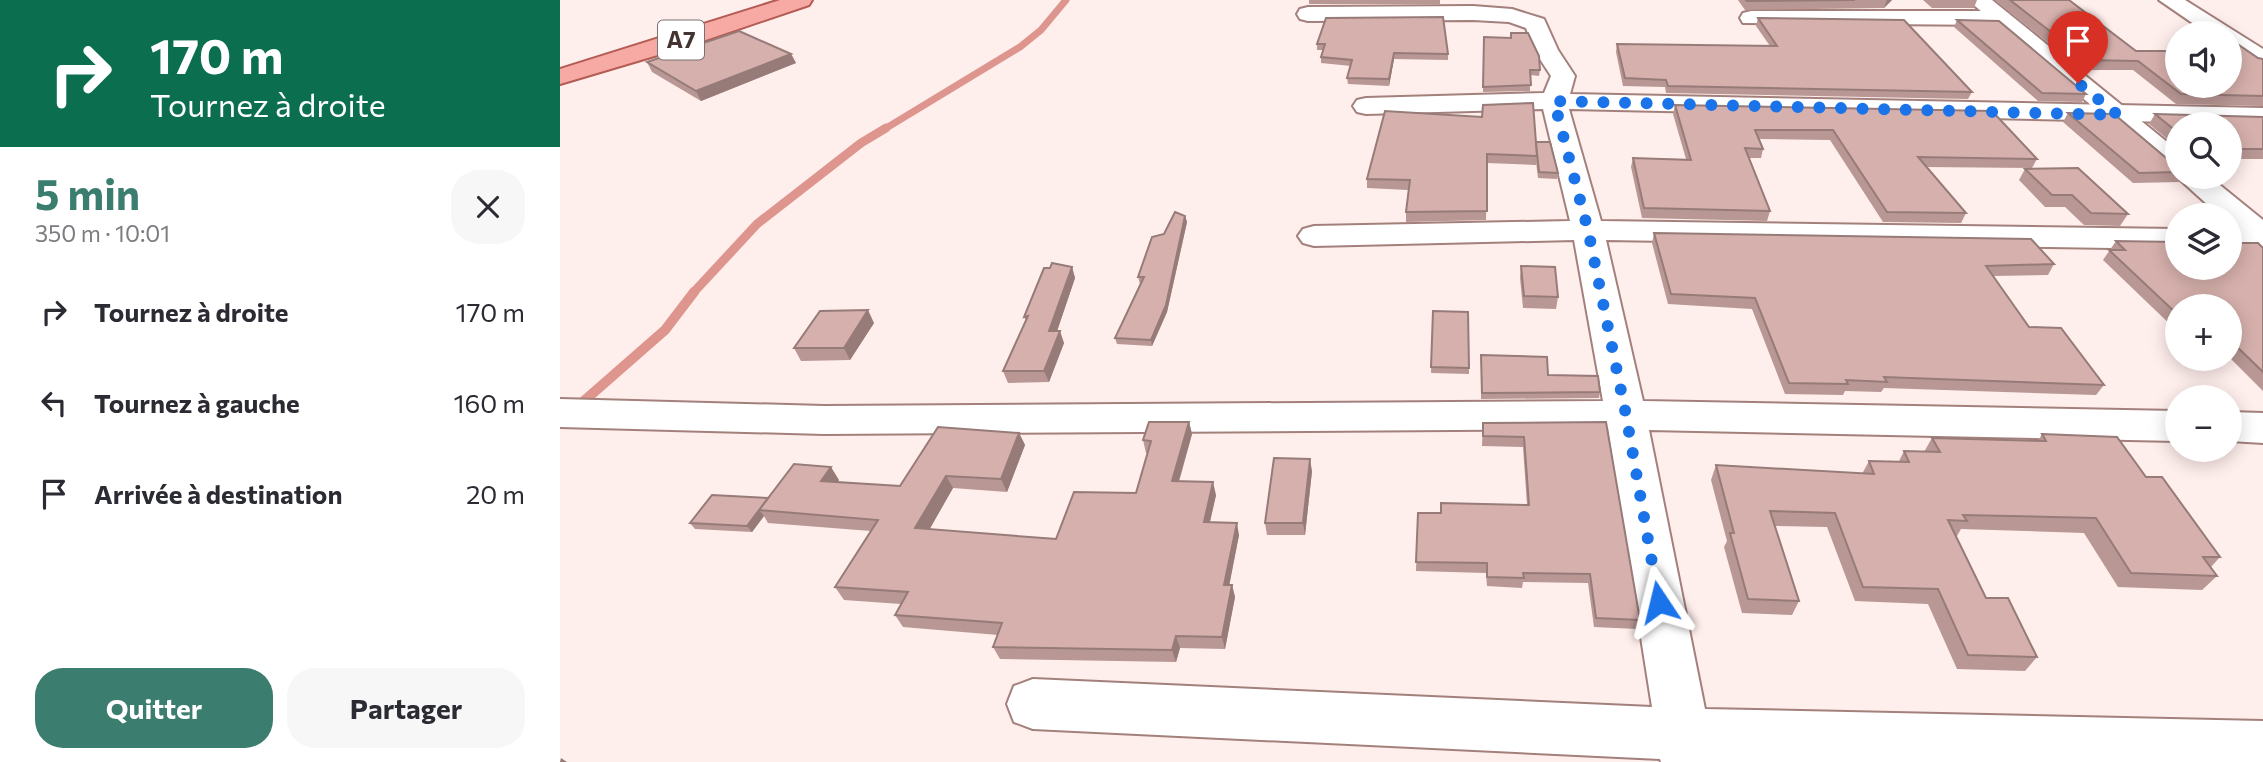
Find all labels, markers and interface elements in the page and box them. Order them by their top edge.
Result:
pin [2048,11,2108,83]
road number: A7 [658,20,704,60]
map controls [2165,21,2242,462]
button: sound [2165,21,2242,98]
icon: arrive [2059,22,2097,60]
text: 170 m [150,24,283,84]
icon: right [35,28,126,119]
text: Tournez à droite [150,84,386,124]
button: search [2165,112,2242,189]
text: 5 min [35,167,140,219]
button: close [451,170,525,244]
button: layers [2165,203,2242,280]
text: 350 m · 10:01 [35,219,170,247]
icon: right [35,293,73,331]
button: + [2165,294,2242,371]
text: Tournez à droite [94,296,289,327]
text: 170 m [456,296,525,327]
icon: left [35,384,73,422]
button: − [2165,385,2242,462]
text: Tournez à gauche [94,387,300,418]
text: 160 m [453,387,525,418]
icon: arrive [35,475,73,513]
text: Arrivée à destination [94,478,342,509]
text: 20 m [466,478,525,509]
position arrow [1622,565,1696,639]
button: Quitter [35,668,273,748]
button: Partager [287,668,525,748]

